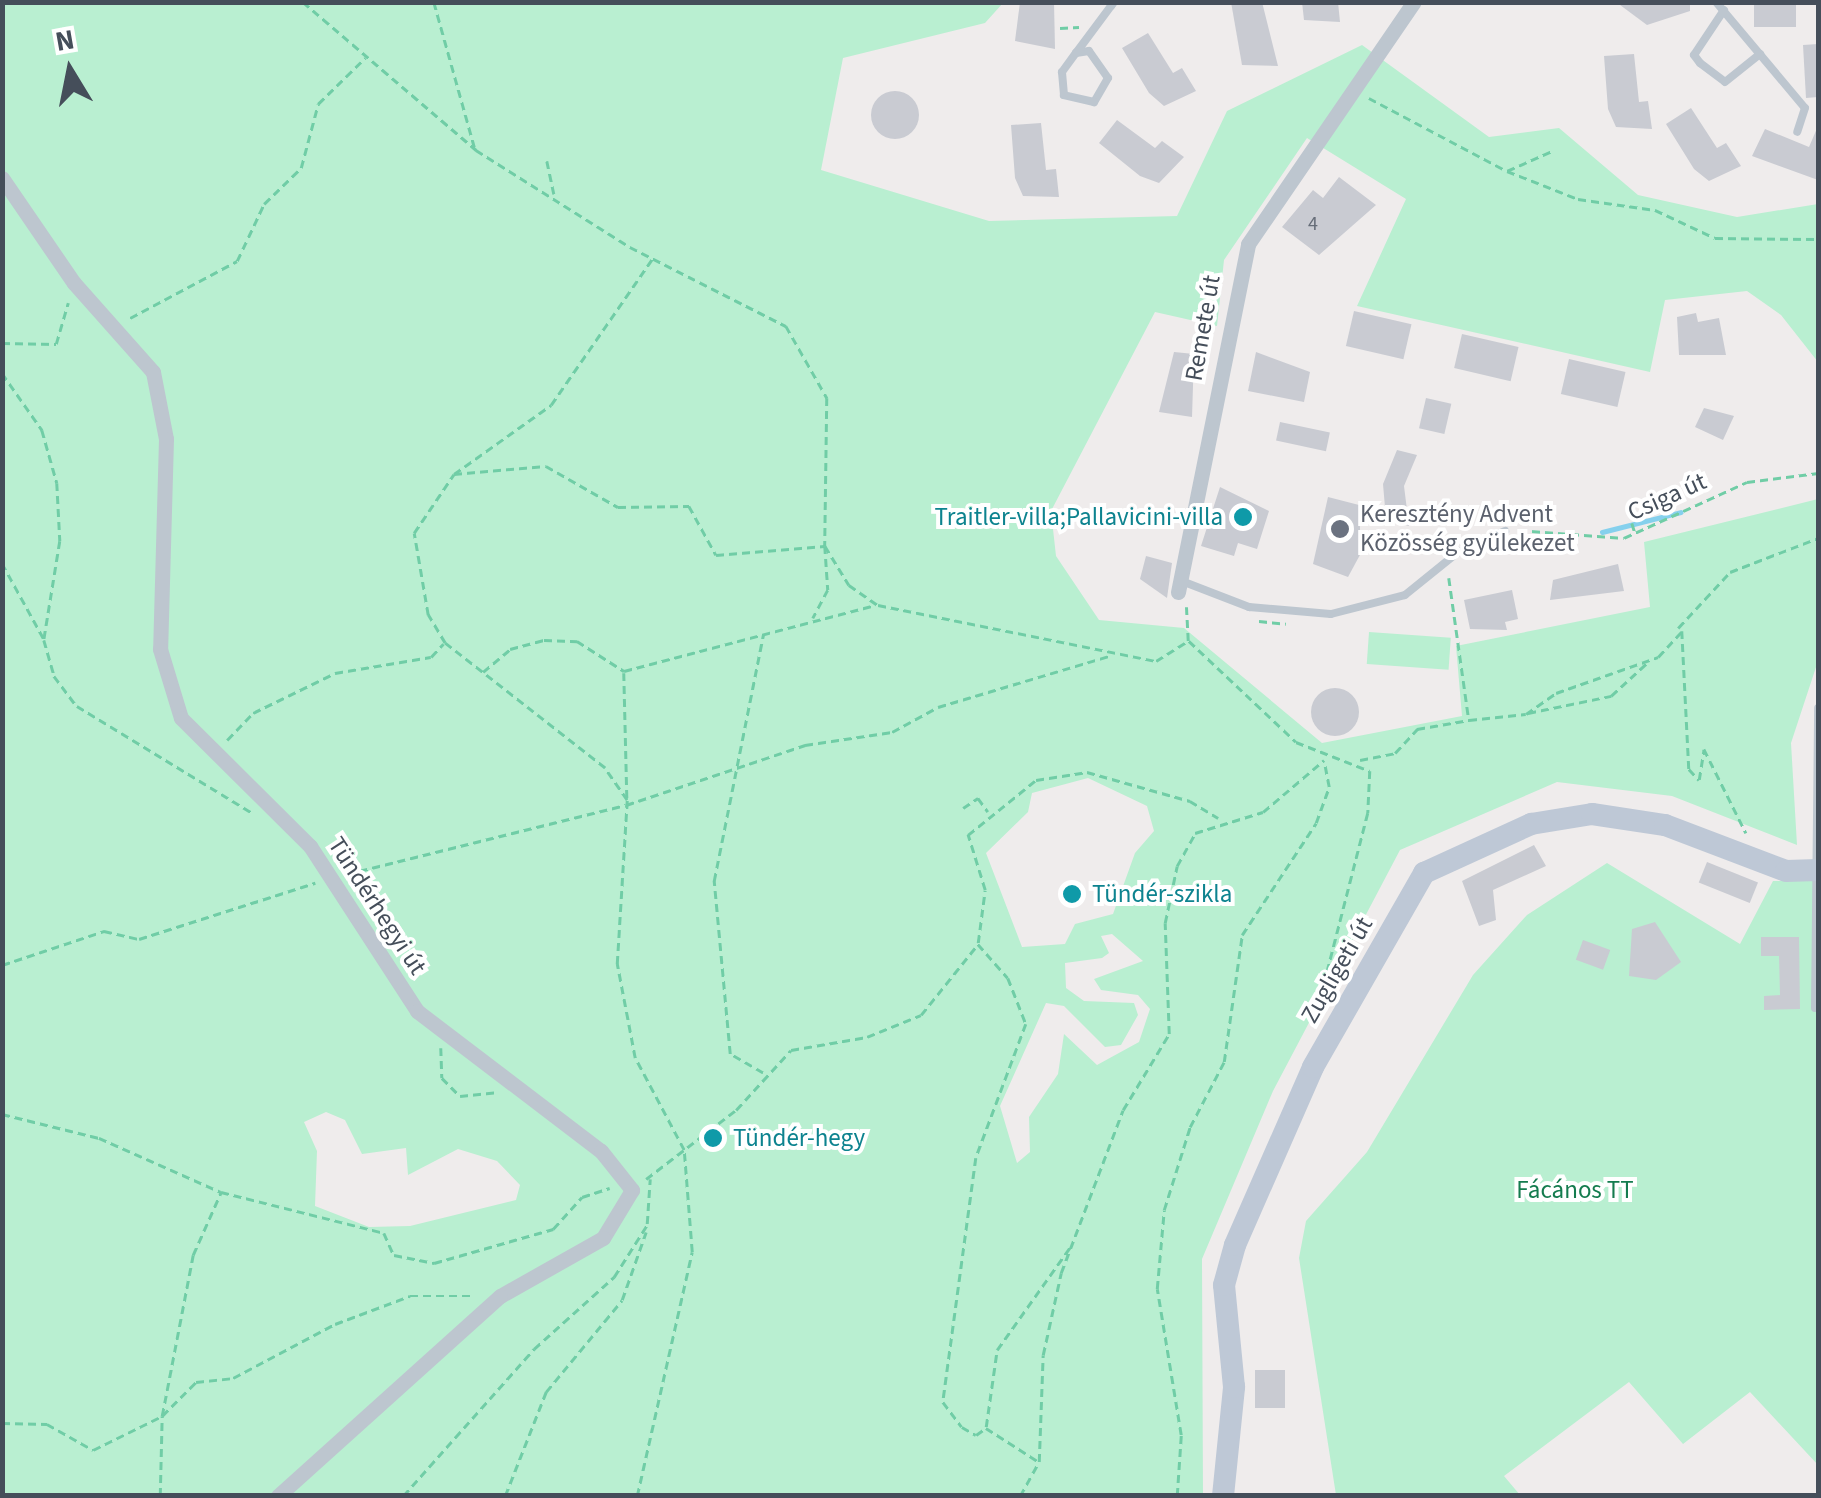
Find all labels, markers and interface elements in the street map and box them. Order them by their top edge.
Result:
text: N [52,19,77,62]
north arrow [20,20,120,120]
house number: 4 [1308,212,1318,236]
street label: Remete út [1179,273,1227,383]
street label: Csiga út [1623,466,1711,528]
place label: Keresztény Advent Közösség gyülekezet [1360,500,1575,559]
place label: Traitler-villa;Pallavicini-villa [935,502,1223,532]
marker: Traitler-villa;Pallavicini-villa [1232,506,1254,528]
marker: Keresztény Advent Közösség gyülekezet [1329,518,1351,540]
street label: Tündérhegyi út [321,832,433,980]
place label: Tündér-szikla [1092,879,1232,909]
marker: Tündér-szikla [1061,883,1083,905]
street label: Zugligeti út [1295,912,1379,1028]
place label: Tündér-hegy [733,1123,865,1153]
marker: Tündér-hegy [702,1127,724,1149]
park label: Fácános TT [1516,1175,1634,1205]

